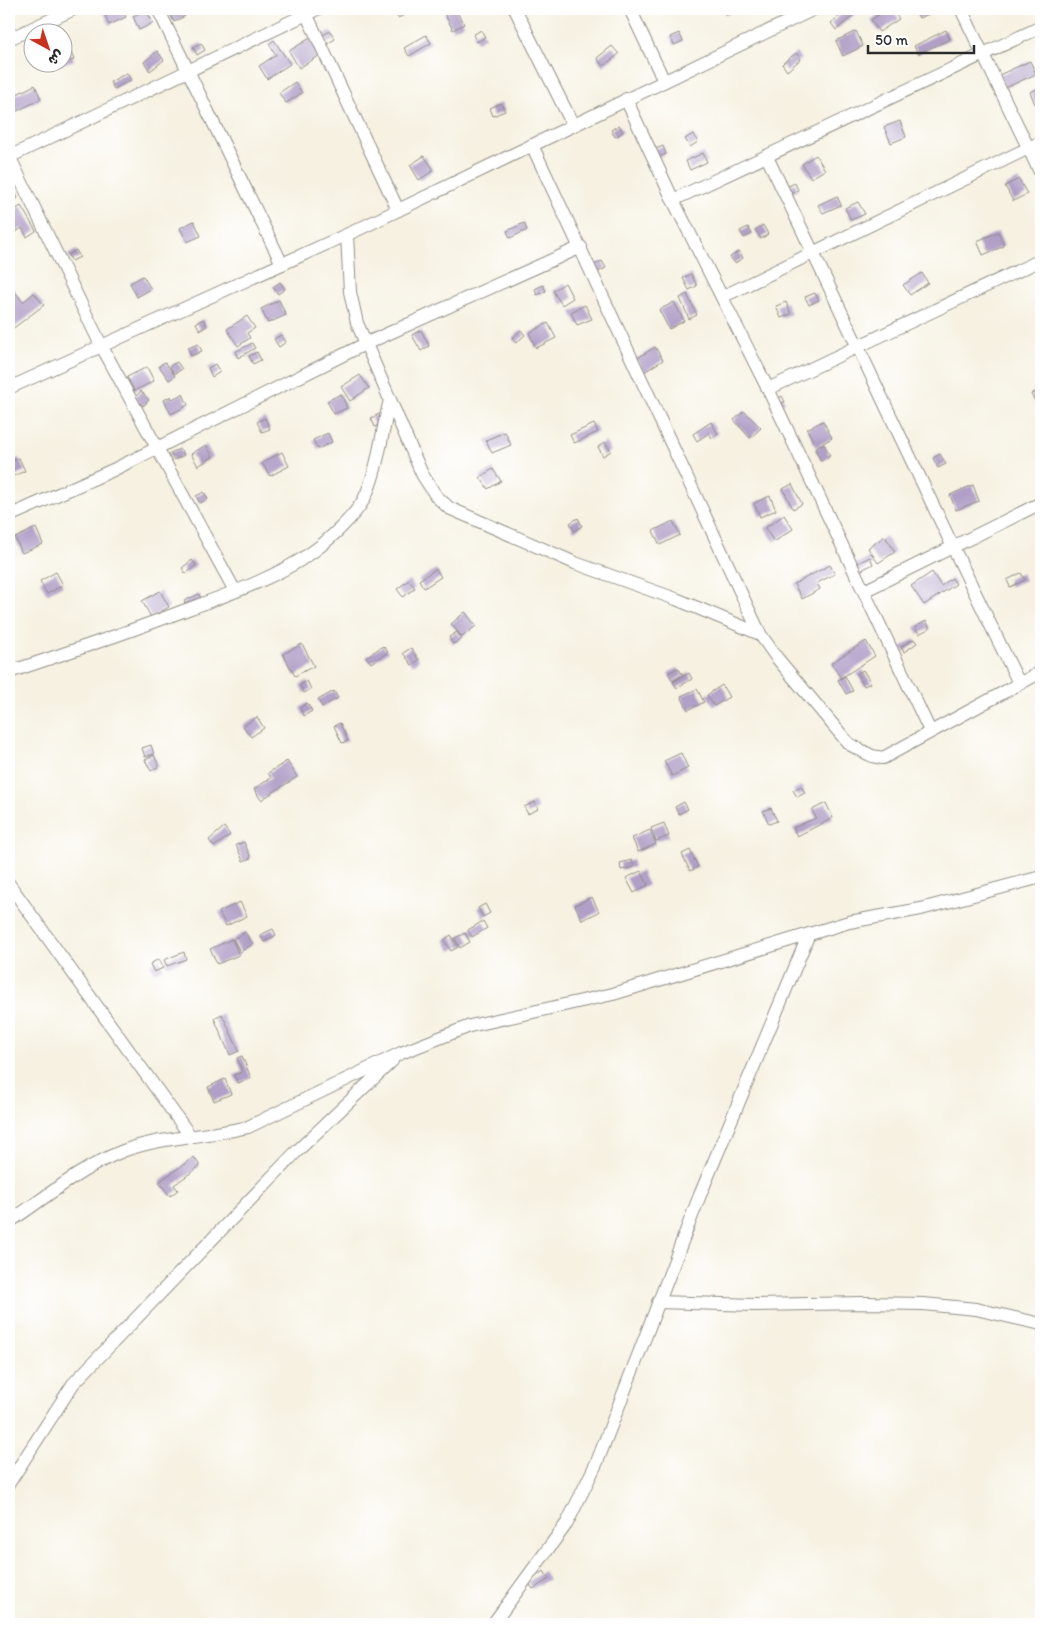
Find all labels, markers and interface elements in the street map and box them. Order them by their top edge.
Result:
north arrow [22,22,72,72]
scale bar [868,22,974,54]
text: 50 m [875,31,908,49]
text: ش [45,46,67,69]

